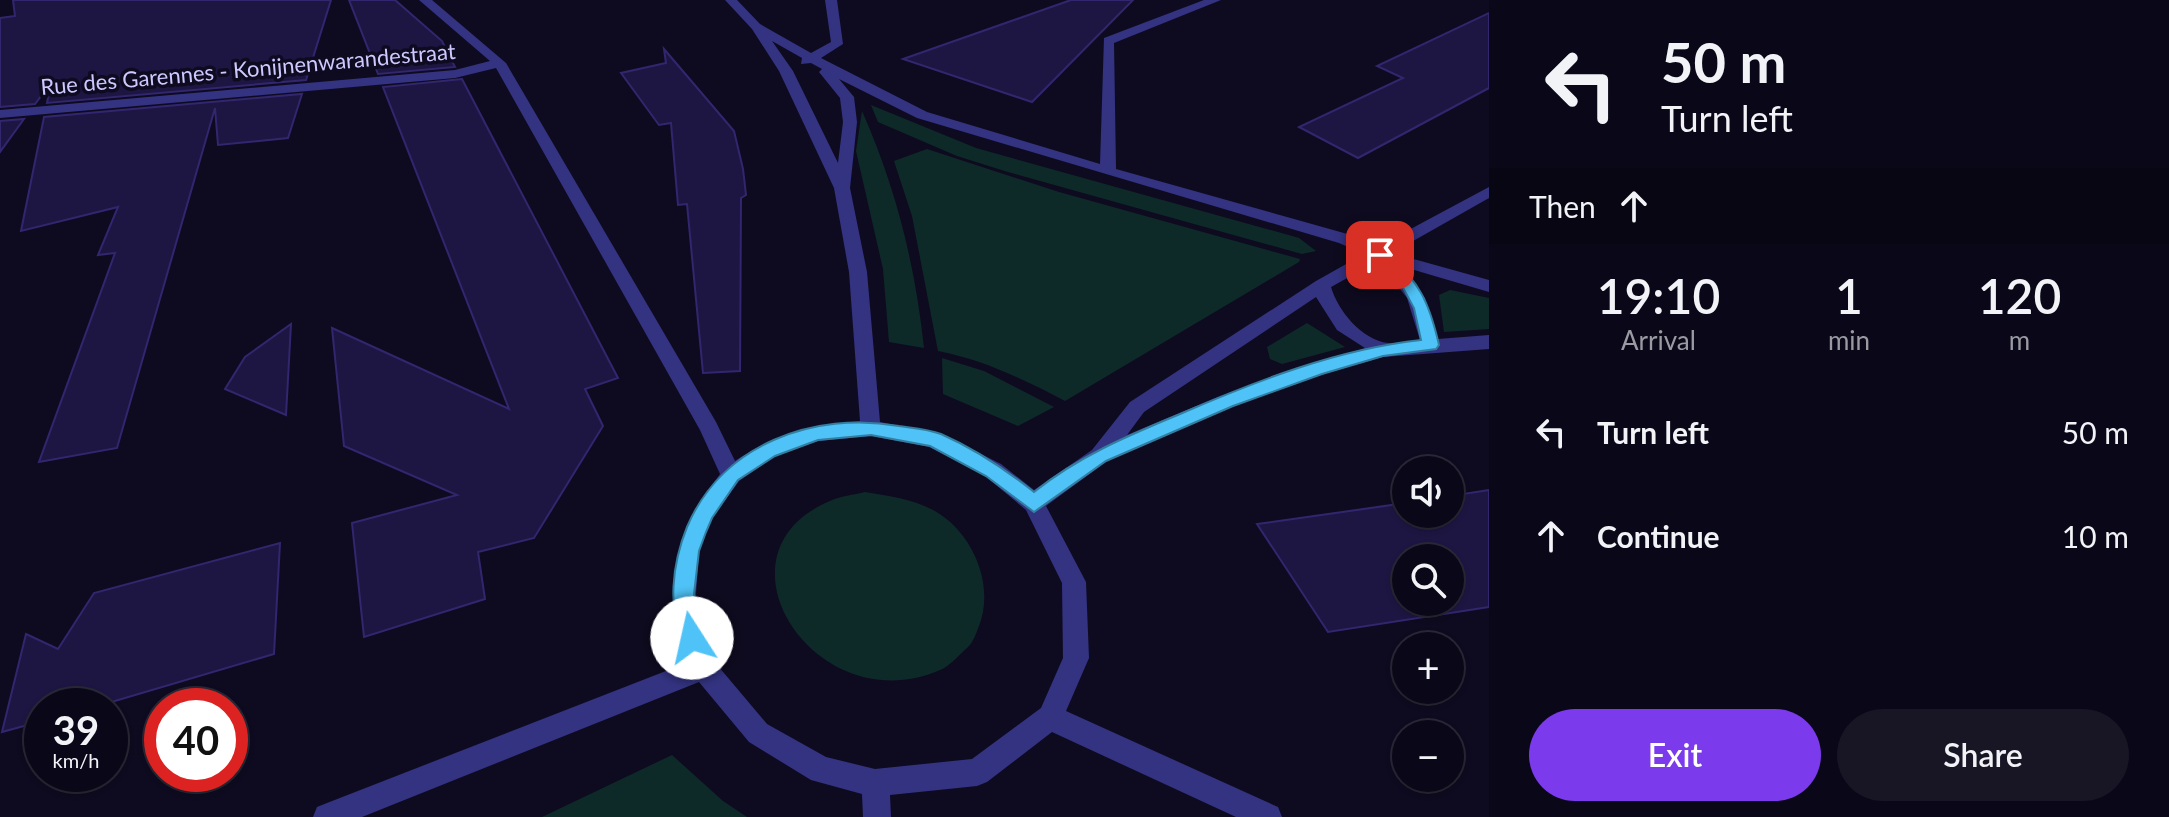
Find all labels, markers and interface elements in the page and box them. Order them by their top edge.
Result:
text: 50 m [1661,28,1786,95]
icon: left [1529,32,1633,136]
street label: Rue des Garennes - Konijnenwarandestraat [39,37,457,100]
text: Turn left [1661,96,1793,140]
icon: ahead [1612,184,1656,228]
text: Then [1529,188,1596,224]
pin [1346,221,1414,289]
icon: arrive [1358,233,1402,277]
text: 19:10 [1597,267,1720,324]
text: 1 [1835,267,1863,324]
text: 120 [1978,267,2061,324]
text: Arrival [1621,324,1696,356]
text: min [1828,324,1870,356]
text: m [2009,324,2030,356]
icon: left [1529,410,1573,454]
text: Turn left [1597,414,1709,450]
text: 50 m [2062,414,2129,450]
map controls [1392,456,1464,792]
button: sound [1392,456,1464,528]
icon: ahead [1529,514,1573,558]
text: Continue [1597,518,1720,554]
text: 10 m [2062,518,2129,554]
button: search [1392,544,1464,616]
position arrow [650,596,734,680]
button: + [1392,632,1464,704]
speed limit sign: 40 [144,688,248,792]
text: 39 [53,706,99,754]
button: Exit [1529,709,1821,801]
button: Share [1837,709,2129,801]
button: − [1392,720,1464,792]
text: km/h [53,748,99,772]

